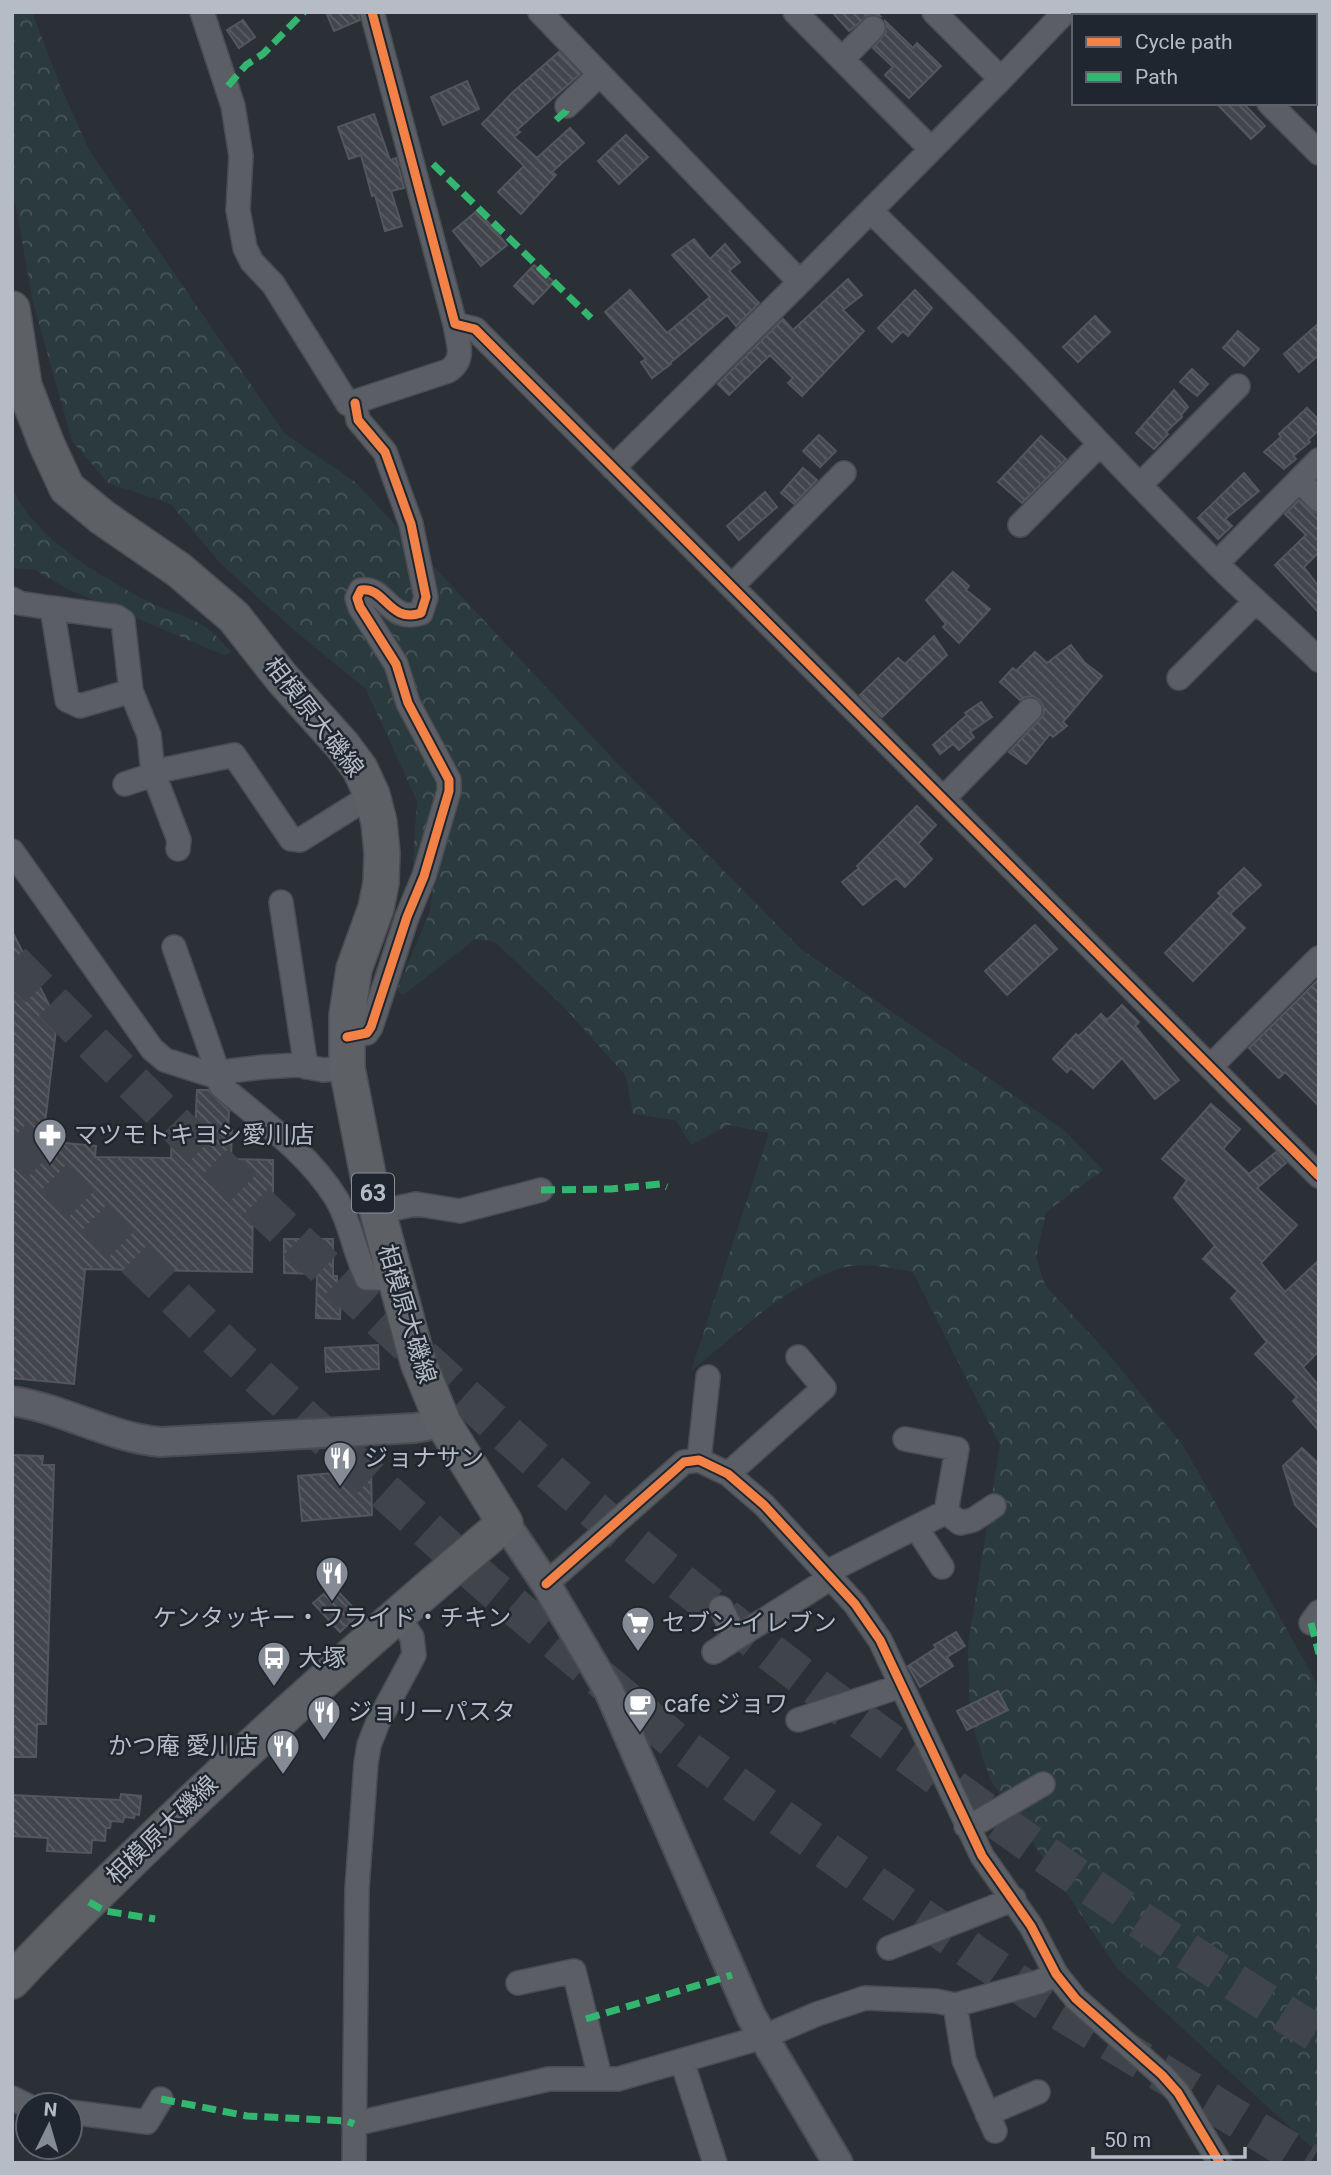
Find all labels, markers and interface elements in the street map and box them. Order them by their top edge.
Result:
legend [1072,14,1317,105]
text: Cycle path [1135,30,1233,54]
text: Path [1135,65,1178,89]
street label: 相模原大磯線 [259,652,369,782]
pharmacy icon: マツモトキヨシ愛川店 [31,1116,69,1165]
place label: マツモトキヨシ愛川店 [74,1121,314,1149]
road number: 63 [352,1174,394,1212]
street label: 相模原大磯線 [373,1241,441,1387]
restaurant icon: ジョナサン [321,1439,359,1488]
place label: ジョナサン [364,1444,484,1472]
restaurant icon: ケンタッキー・フライド・チキン [313,1554,351,1603]
place label: ケンタッキー・フライド・チキン [153,1604,511,1632]
supermarket icon: セブン-イレブン [619,1604,657,1653]
place label: セブン-イレブン [662,1609,837,1637]
bus stop icon: 大塚 [255,1639,293,1688]
place label: 大塚 [298,1644,346,1672]
cafe icon: cafe ジョワ [621,1685,659,1734]
place label: cafe ジョワ [664,1690,788,1718]
restaurant icon: ジョリーパスタ [305,1693,343,1742]
place label: ジョリーパスタ [348,1698,516,1726]
restaurant icon: かつ庵 愛川店 [264,1727,302,1776]
place label: かつ庵 愛川店 [108,1732,258,1760]
street label: 相模原大磯線 [100,1770,224,1890]
north arrow [14,2091,84,2161]
text: N [43,2098,58,2122]
scale bar [1093,2116,1245,2160]
text: 50 m [1104,2128,1151,2152]

